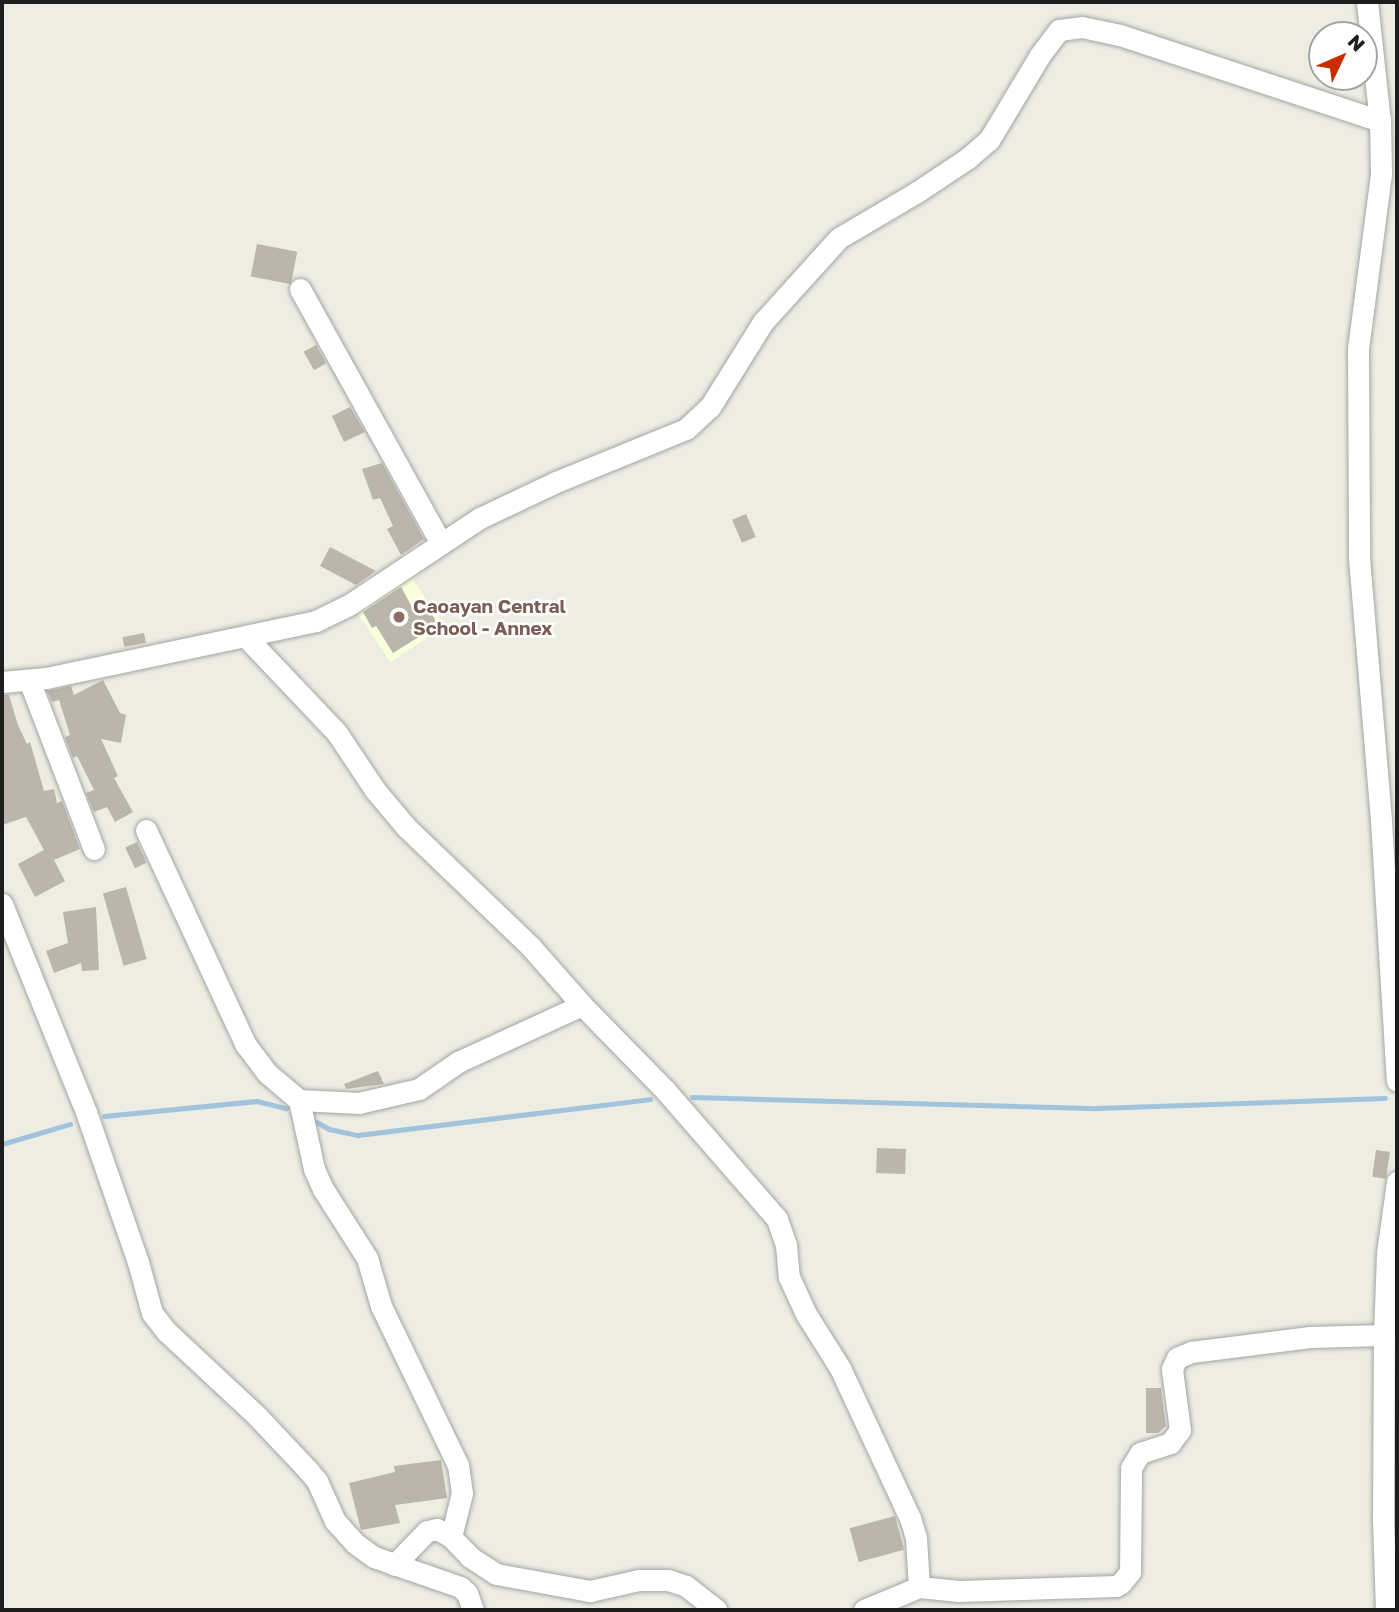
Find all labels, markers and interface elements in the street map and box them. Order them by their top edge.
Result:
north arrow [1308,21,1378,91]
text: N [1344,29,1370,56]
place label: Caoayan Central School - Annex [413,595,566,639]
marker: Caoayan Central School - Annex [391,609,407,625]

